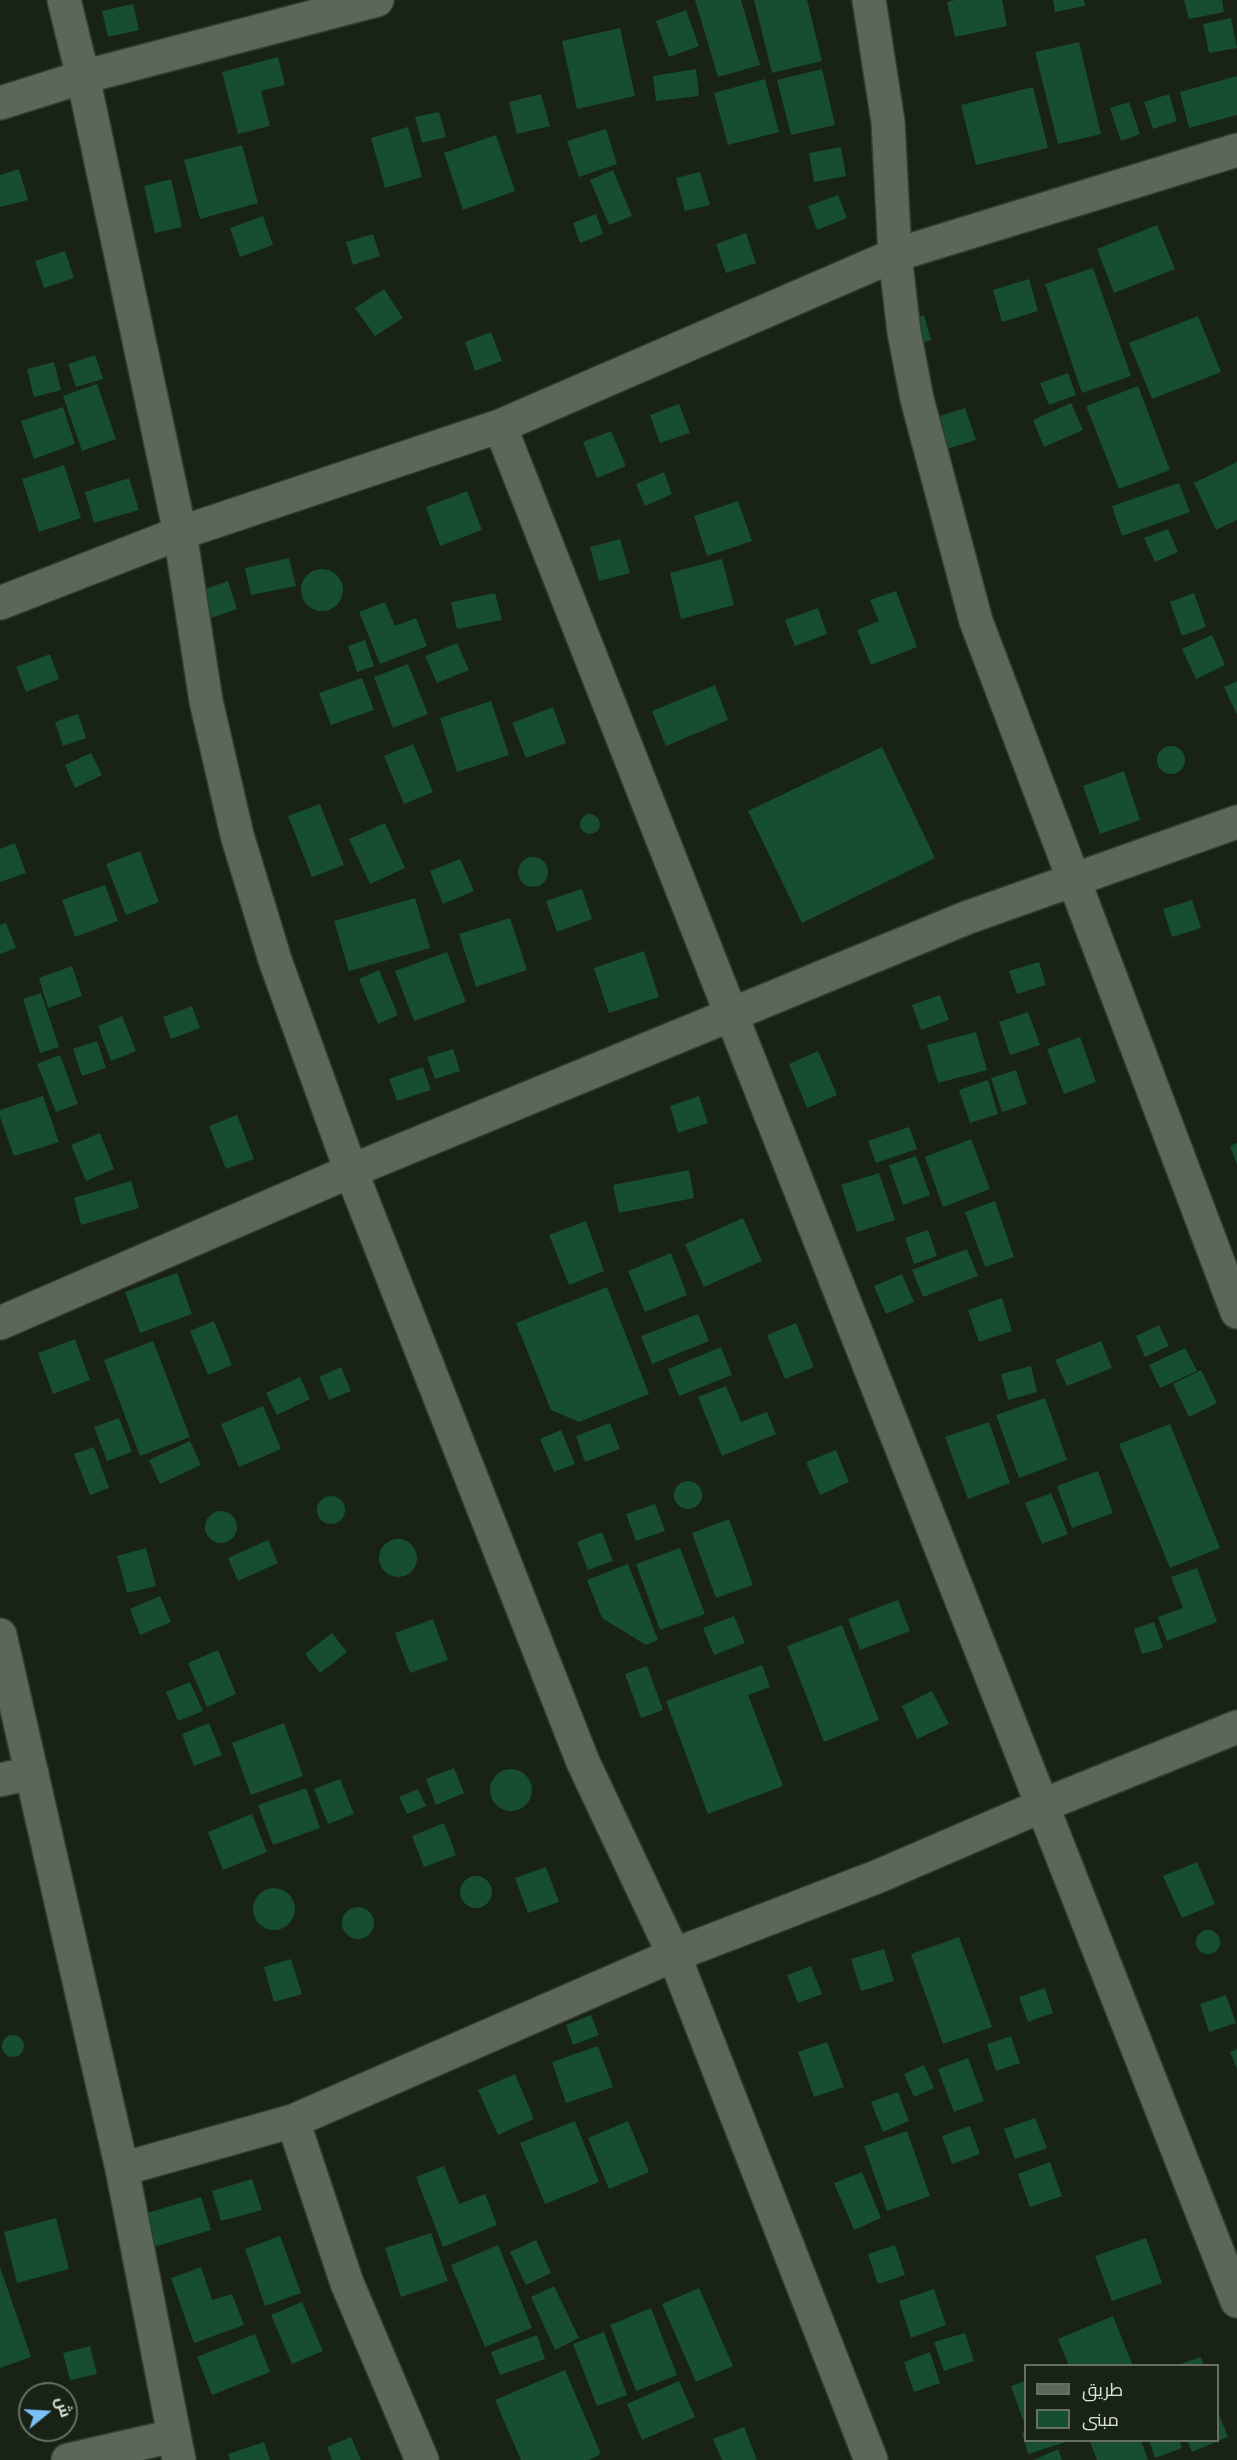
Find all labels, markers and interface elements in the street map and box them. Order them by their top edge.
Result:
legend [1024,2364,1219,2442]
text: طريق [1082,2379,1123,2400]
north arrow [18,2382,78,2442]
text: ش [51,2394,76,2420]
text: مبنى [1082,2409,1119,2430]

